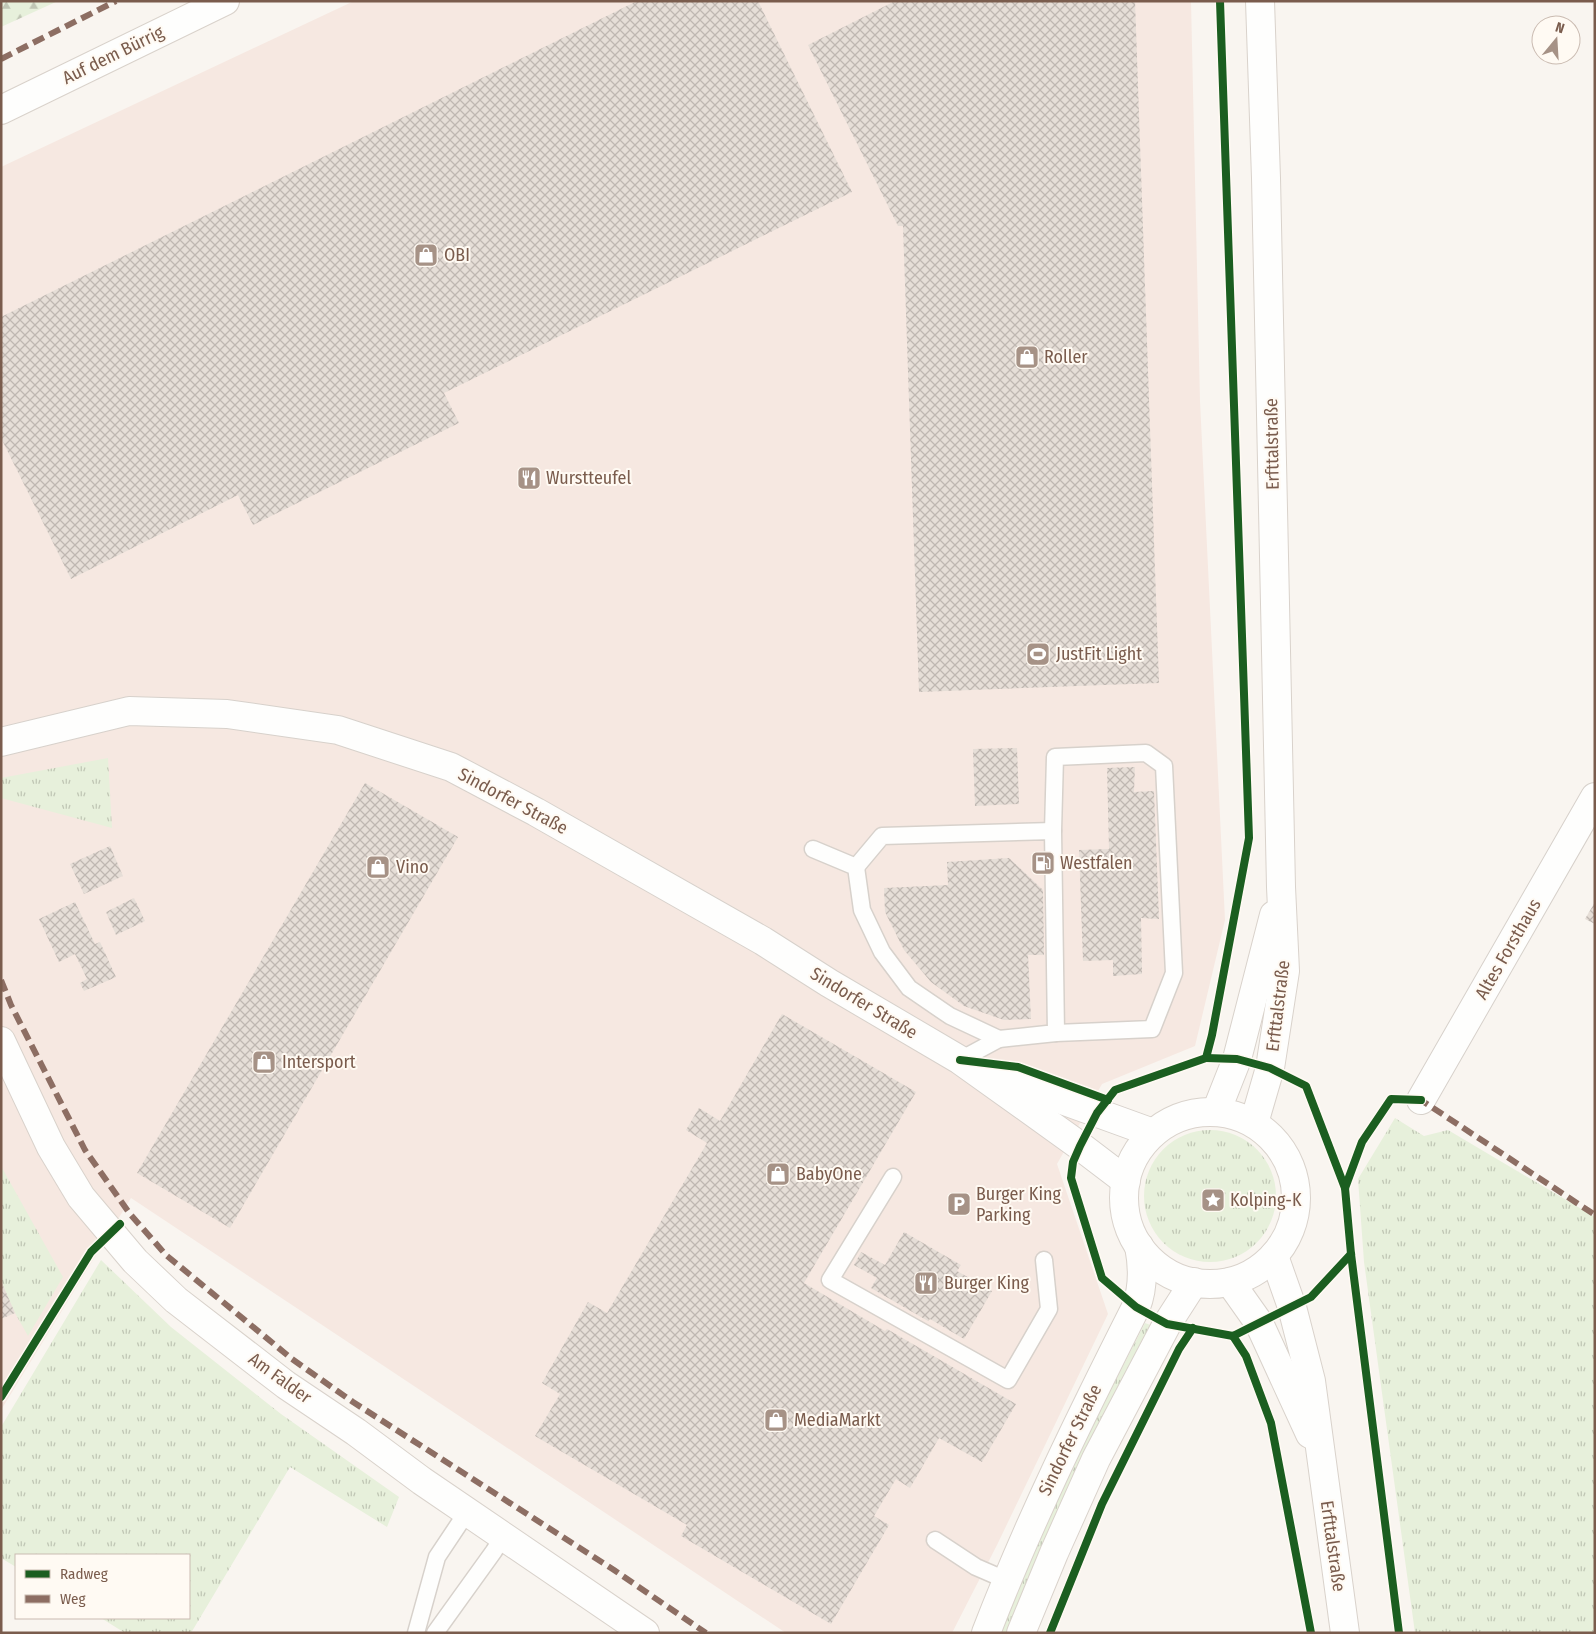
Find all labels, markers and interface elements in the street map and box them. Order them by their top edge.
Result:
north arrow [1531,15,1581,65]
text: N [1553,19,1566,37]
street label: Auf dem Bürrig [59,21,168,89]
shop icon: OBI [413,242,439,268]
place label: OBI [444,244,470,266]
shop icon: Roller [1014,344,1040,370]
place label: Roller [1044,346,1088,368]
street label: Erfttalstraße [1260,398,1284,490]
restaurant icon: Wurstteufel [516,465,542,491]
place label: Wurstteufel [546,467,631,489]
sports icon: JustFit Light [1025,641,1051,667]
place label: JustFit Light [1056,643,1142,665]
street label: Sindorfer Straße [454,763,572,839]
fuel station icon: Westfalen [1030,850,1056,876]
place label: Westfalen [1060,852,1133,874]
shop icon: Vino [365,854,391,880]
place label: Vino [396,856,429,878]
street label: Altes Forsthaus [1470,895,1546,1003]
street label: Erfttalstraße [1261,959,1295,1053]
street label: Sindorfer Straße [806,962,922,1044]
shop icon: Intersport [251,1049,277,1075]
place label: Intersport [282,1051,356,1073]
shop icon: BabyOne [765,1161,791,1187]
place label: BabyOne [796,1163,862,1185]
place label: Burger King Parking [976,1183,1061,1226]
place icon: Kolping-K [1200,1187,1226,1213]
place label: Kolping-K [1230,1189,1302,1211]
parking icon: Burger King Parking [946,1191,972,1217]
restaurant icon: Burger King [913,1270,939,1296]
place label: Burger King [944,1272,1029,1294]
street label: Am Falder [244,1348,316,1409]
street label: Sindorfer Straße [1034,1381,1106,1499]
shop icon: MediaMarkt [763,1407,789,1433]
place label: MediaMarkt [794,1409,881,1431]
street label: Erfttalstraße [1316,1499,1350,1593]
legend [15,1554,190,1619]
text: Radweg [60,1565,108,1583]
text: Weg [60,1590,86,1608]

